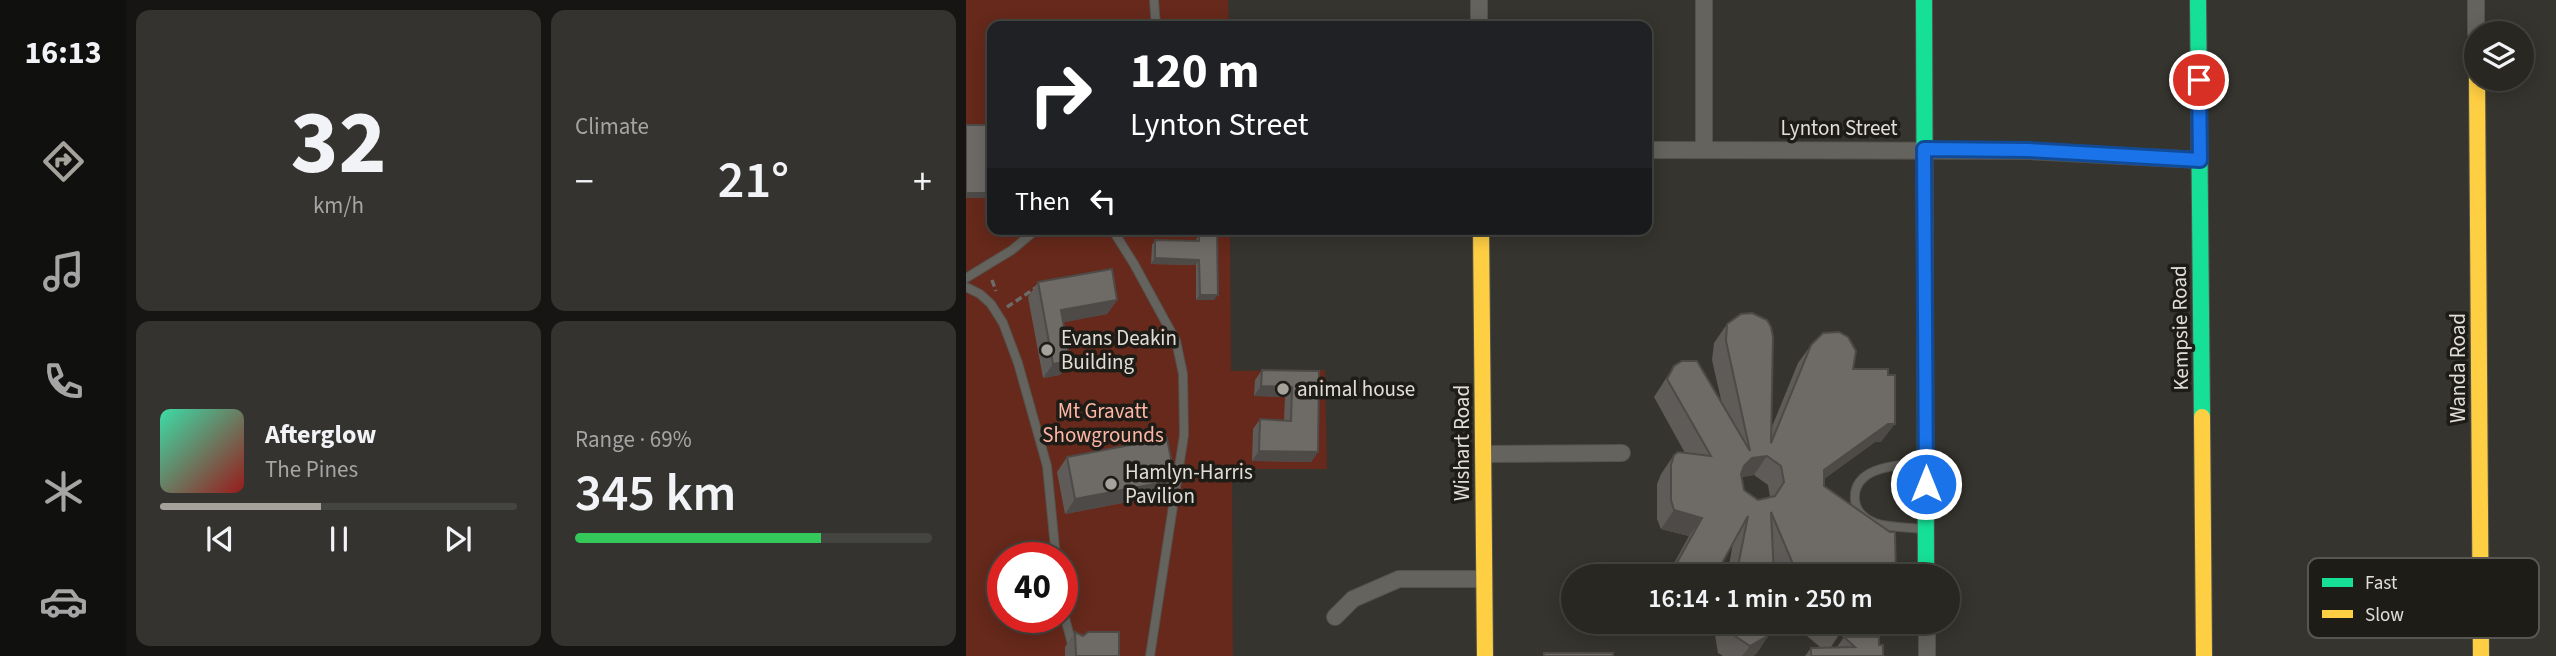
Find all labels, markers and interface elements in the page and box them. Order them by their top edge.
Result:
map controls [2464,21,2534,91]
button: layers [2464,21,2534,91]
text: 16:13 [24,30,102,76]
text: 120 m [1130,37,1259,107]
icon: right [1015,49,1106,140]
pin [2169,50,2229,110]
icon: arrive [2180,61,2218,99]
text: 32 [290,79,387,208]
text: Lynton Street [1130,102,1309,148]
text: Climate [575,110,649,143]
street label: Lynton Street [1780,113,1898,143]
icon: directions [39,137,88,186]
text: 21° [718,144,789,218]
text: − [575,155,594,209]
text: + [913,155,932,209]
icon: left [1084,182,1122,220]
text: Then [1015,183,1070,220]
text: km/h [313,189,364,222]
icon: music [39,247,88,296]
street label: Kempsie Road [2164,265,2196,391]
street label: Wanda Road [2443,313,2473,423]
place label: Evans Deakin Building [1061,323,1177,377]
marker: Evans Deakin Building [1039,342,1055,358]
icon: phone [39,357,88,406]
place label: animal house [1297,374,1415,404]
marker: animal house [1275,381,1291,397]
street label: Wishart Road [1447,385,1477,501]
park label: Mt Gravatt Showgrounds [1042,396,1164,450]
text: Afterglow [265,416,376,453]
text: Range · 69% [575,423,692,456]
position arrow [1889,447,1963,521]
text: The Pines [265,453,358,486]
text: 345 km [575,457,736,531]
place label: Hamlyn-Harris Pavilion [1125,457,1253,511]
icon: climate [39,467,88,516]
marker: Hamlyn-Harris Pavilion [1103,476,1119,492]
icon: previous [201,520,239,558]
icon: pause [320,520,358,558]
icon: next [439,520,477,558]
speed limit sign: 40 [987,542,1078,633]
legend [2308,558,2539,638]
text: Fast [2365,570,2398,597]
icon: car [39,577,88,626]
text: 16:14 · 1 min · 250 m [1648,580,1873,617]
text: Slow [2365,602,2404,629]

